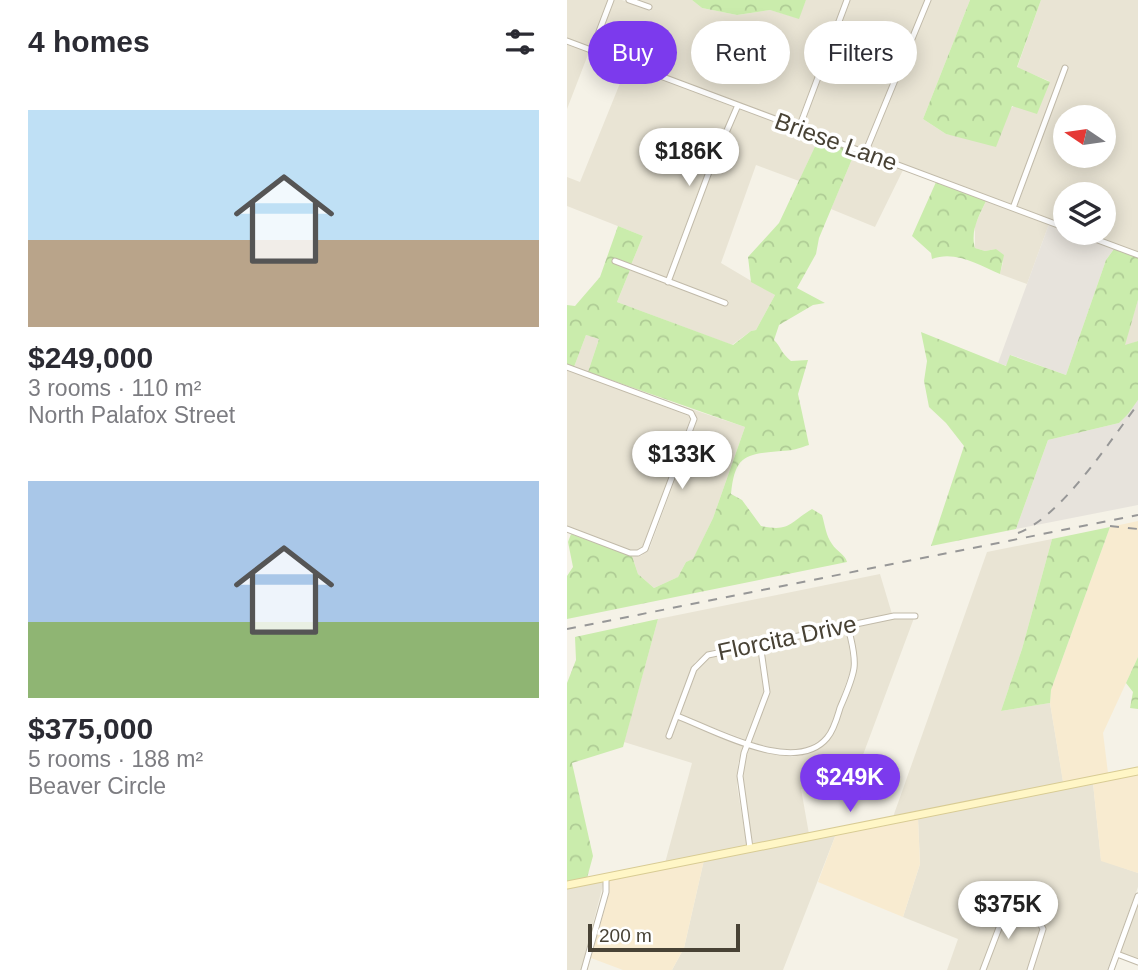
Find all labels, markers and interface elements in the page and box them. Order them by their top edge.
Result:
chip: Buy [588,21,677,84]
chip: Rent [691,21,790,84]
chip: Filters [804,21,917,84]
icon: filters [501,23,539,61]
text: 4 homes [28,25,150,58]
north arrow [1053,105,1117,168]
map controls [1053,105,1116,245]
street label: Briese Lane [771,107,901,176]
pin: $186K [640,128,738,188]
text: $186K [655,138,723,164]
icon: home [221,156,347,282]
button: layers [1053,182,1116,245]
text: $249,000 [28,341,153,374]
text: 3 rooms · 110 m² [28,375,201,401]
text: North Palafox Street [28,402,235,428]
pin: $133K [633,432,731,491]
text: $133K [648,441,716,467]
icon: home [221,527,347,653]
street label: Florcita Drive [715,610,859,665]
text: $375,000 [28,712,153,745]
text: 5 rooms · 188 m² [28,746,203,772]
pin: $249K [801,754,899,814]
text: $249K [816,764,884,790]
text: Beaver Circle [28,773,166,799]
pin: $375K [959,881,1057,941]
text: $375K [974,891,1042,917]
scale bar [588,921,740,953]
text: 200 m [599,925,652,946]

